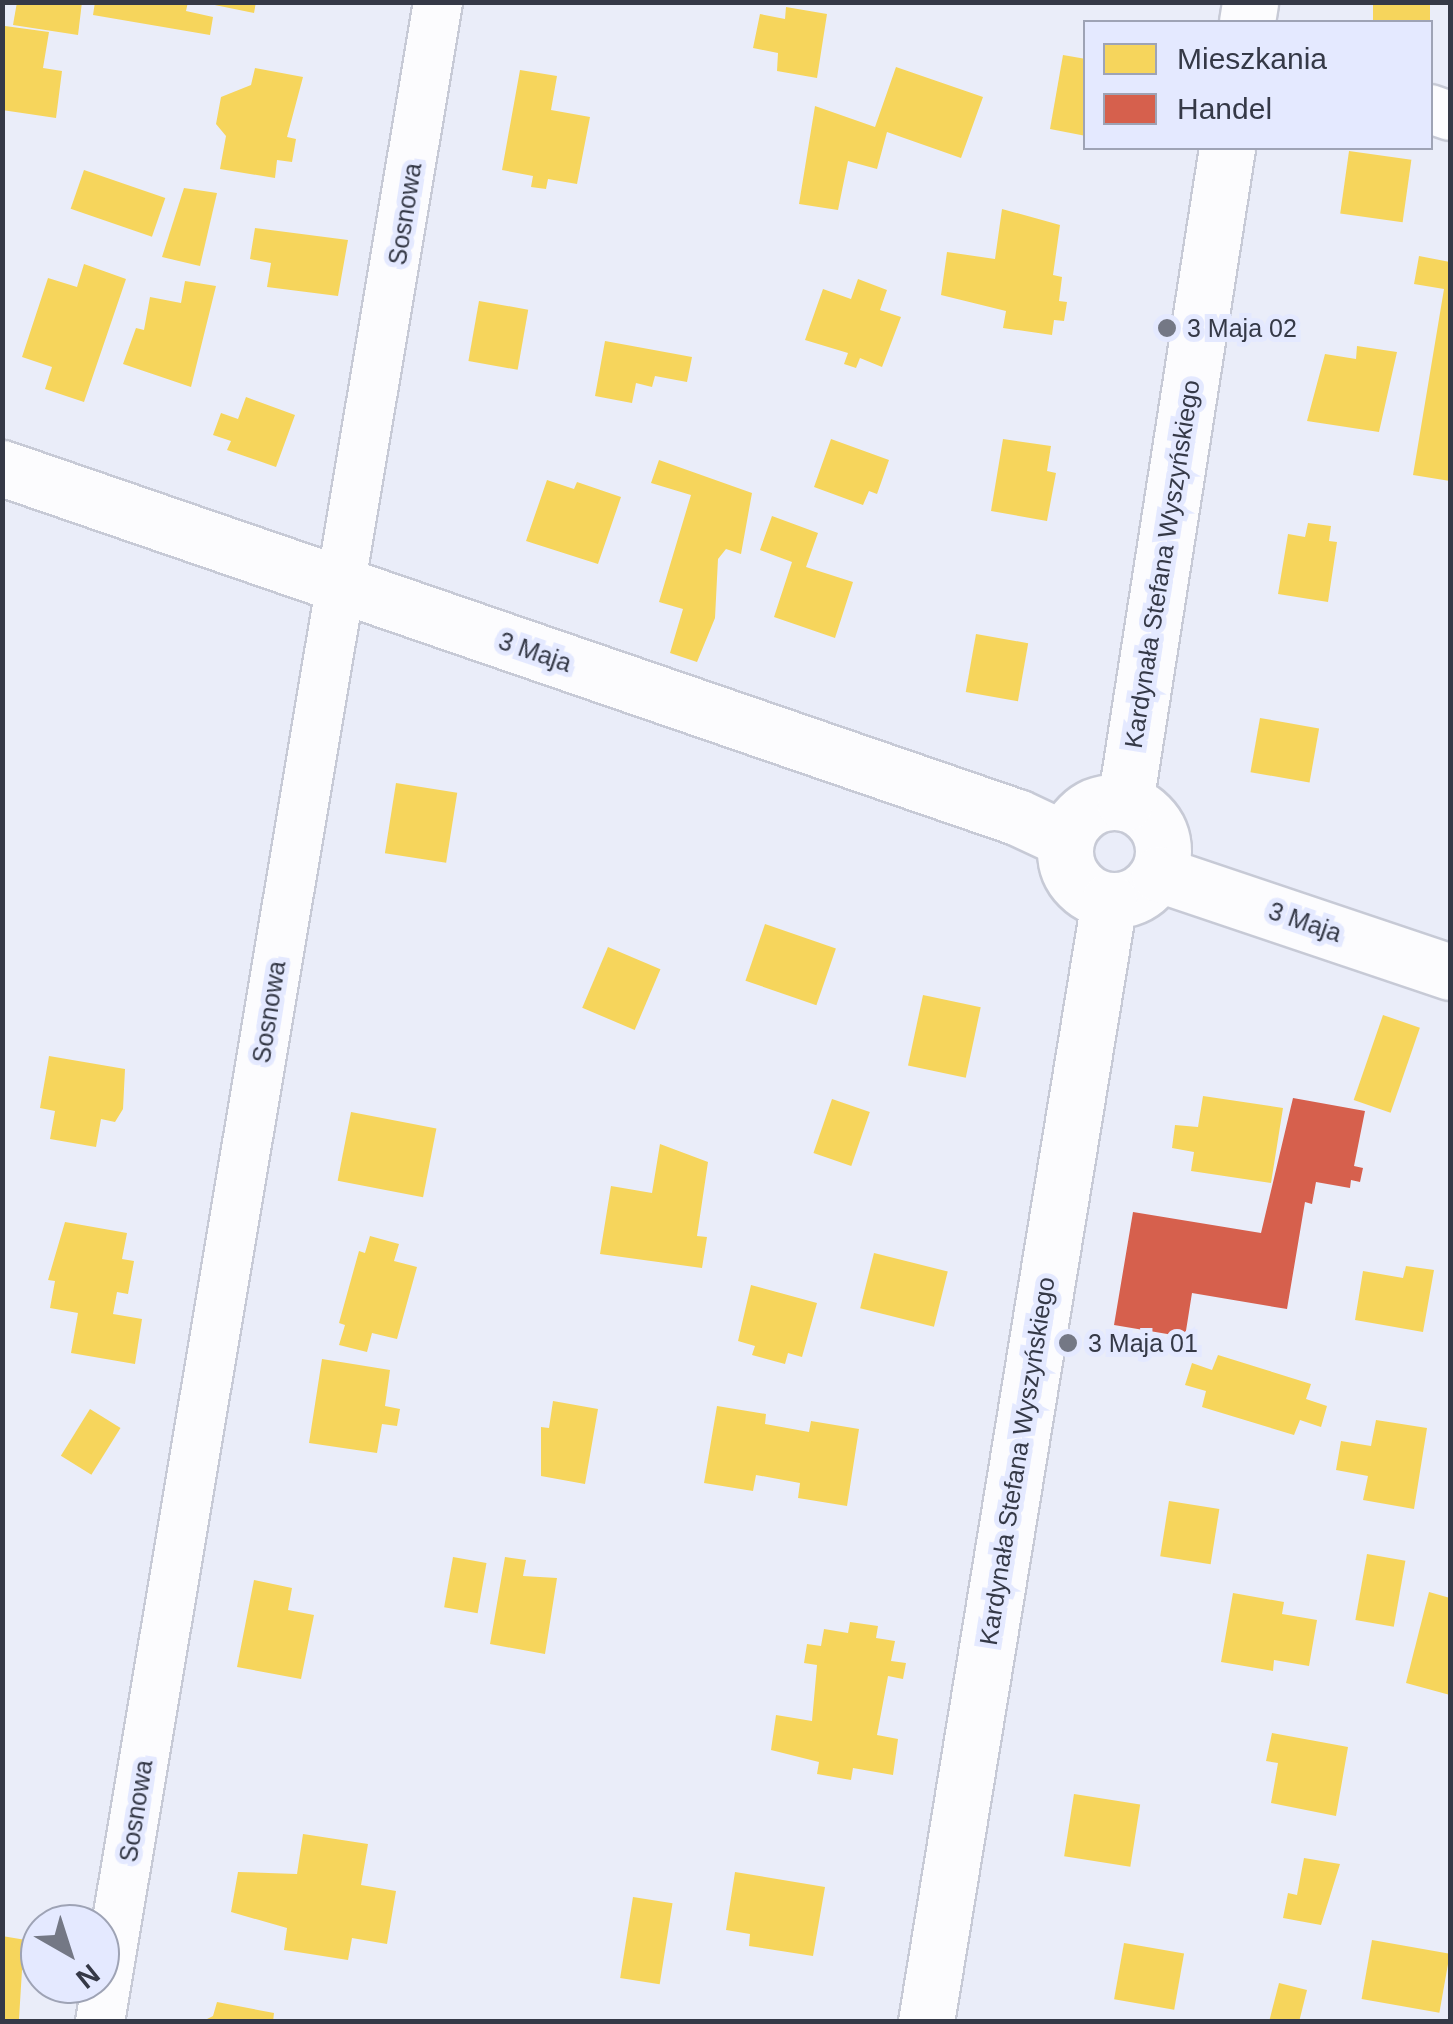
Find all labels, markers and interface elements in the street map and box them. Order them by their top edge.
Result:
legend [1083,20,1433,150]
text: Mieszkania [1177,42,1327,75]
text: Handel [1177,92,1272,125]
street label: Sosnowa [382,161,428,267]
place label: 3 Maja 02 [1187,313,1297,343]
marker: 3 Maja 02 [1156,317,1178,339]
street label: Kardynała Stefana Wyszyńskiego [1118,378,1206,750]
street label: 3 Maja [495,626,575,678]
street label: 3 Maja [1265,896,1345,948]
street label: Sosnowa [246,959,292,1065]
street label: Kardynała Stefana Wyszyńskiego [973,1275,1061,1647]
place label: 3 Maja 01 [1088,1328,1198,1358]
marker: 3 Maja 01 [1057,1332,1079,1354]
street label: Sosnowa [113,1758,159,1864]
north arrow [20,1904,120,2004]
text: N [70,1958,106,1995]

